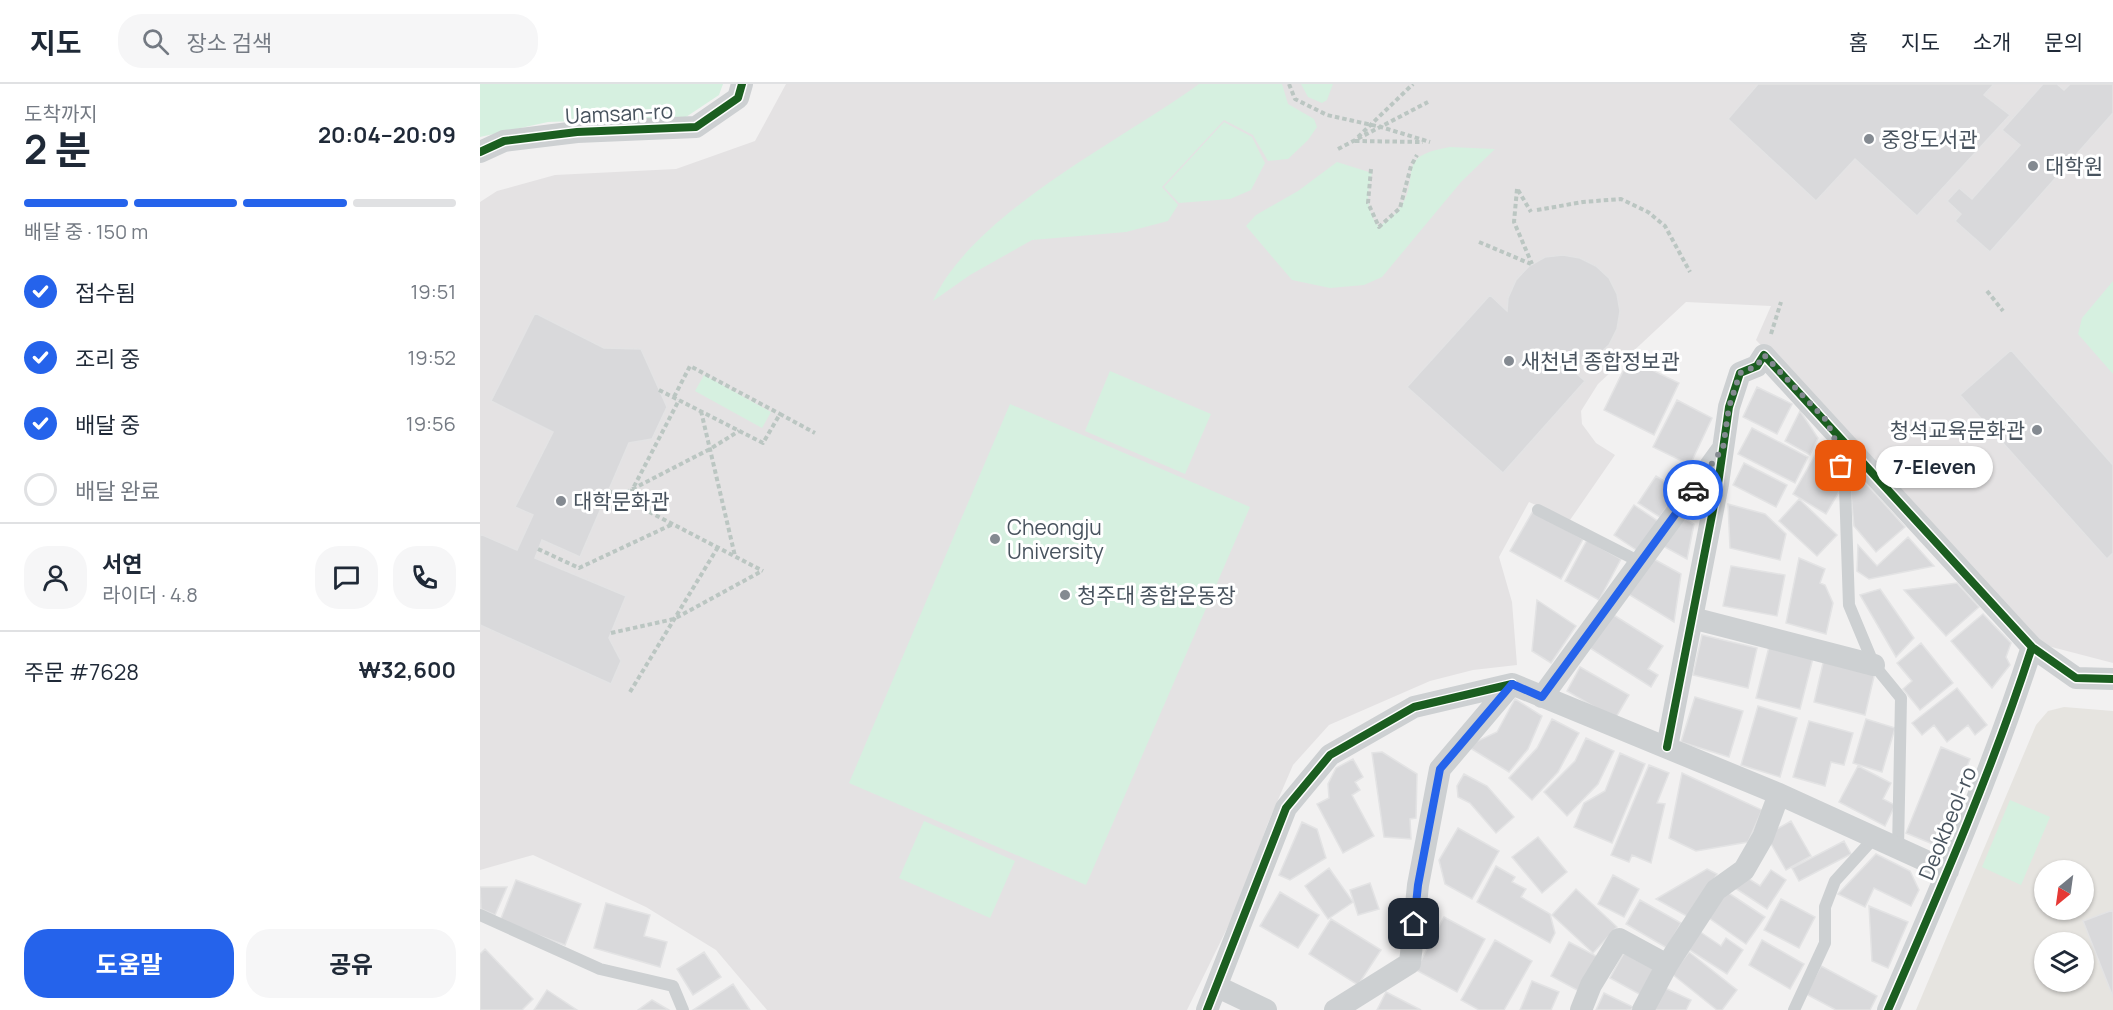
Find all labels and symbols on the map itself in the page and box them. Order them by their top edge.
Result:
street label: Uamsan-ro [564,96,674,130]
place label: 중앙도서관 [1881,125,1978,153]
marker: 중앙도서관 [1862,132,1876,146]
place label: 대학원 [2045,152,2103,180]
marker: 대학원 [2026,159,2040,173]
place label: 새천년 종합정보관 [1521,347,1680,375]
marker: 새천년 종합정보관 [1502,354,1516,368]
place label: 청석교육문화관 [1890,416,2025,444]
marker: 청석교육문화관 [2030,423,2044,437]
pin [1815,440,1866,491]
callout: 7-Eleven [1877,445,1994,487]
courier [1663,460,1723,520]
place label: 대학문화관 [573,487,670,515]
marker: 대학문화관 [554,494,568,508]
place label: Cheongju University [1007,513,1104,565]
marker: Cheongju University [988,532,1002,546]
place label: 청주대 종합운동장 [1077,581,1236,609]
marker: 청주대 종합운동장 [1058,588,1072,602]
street label: Deokbeol-ro [1912,762,1982,884]
north arrow [2034,860,2094,920]
pin [1388,898,1439,949]

